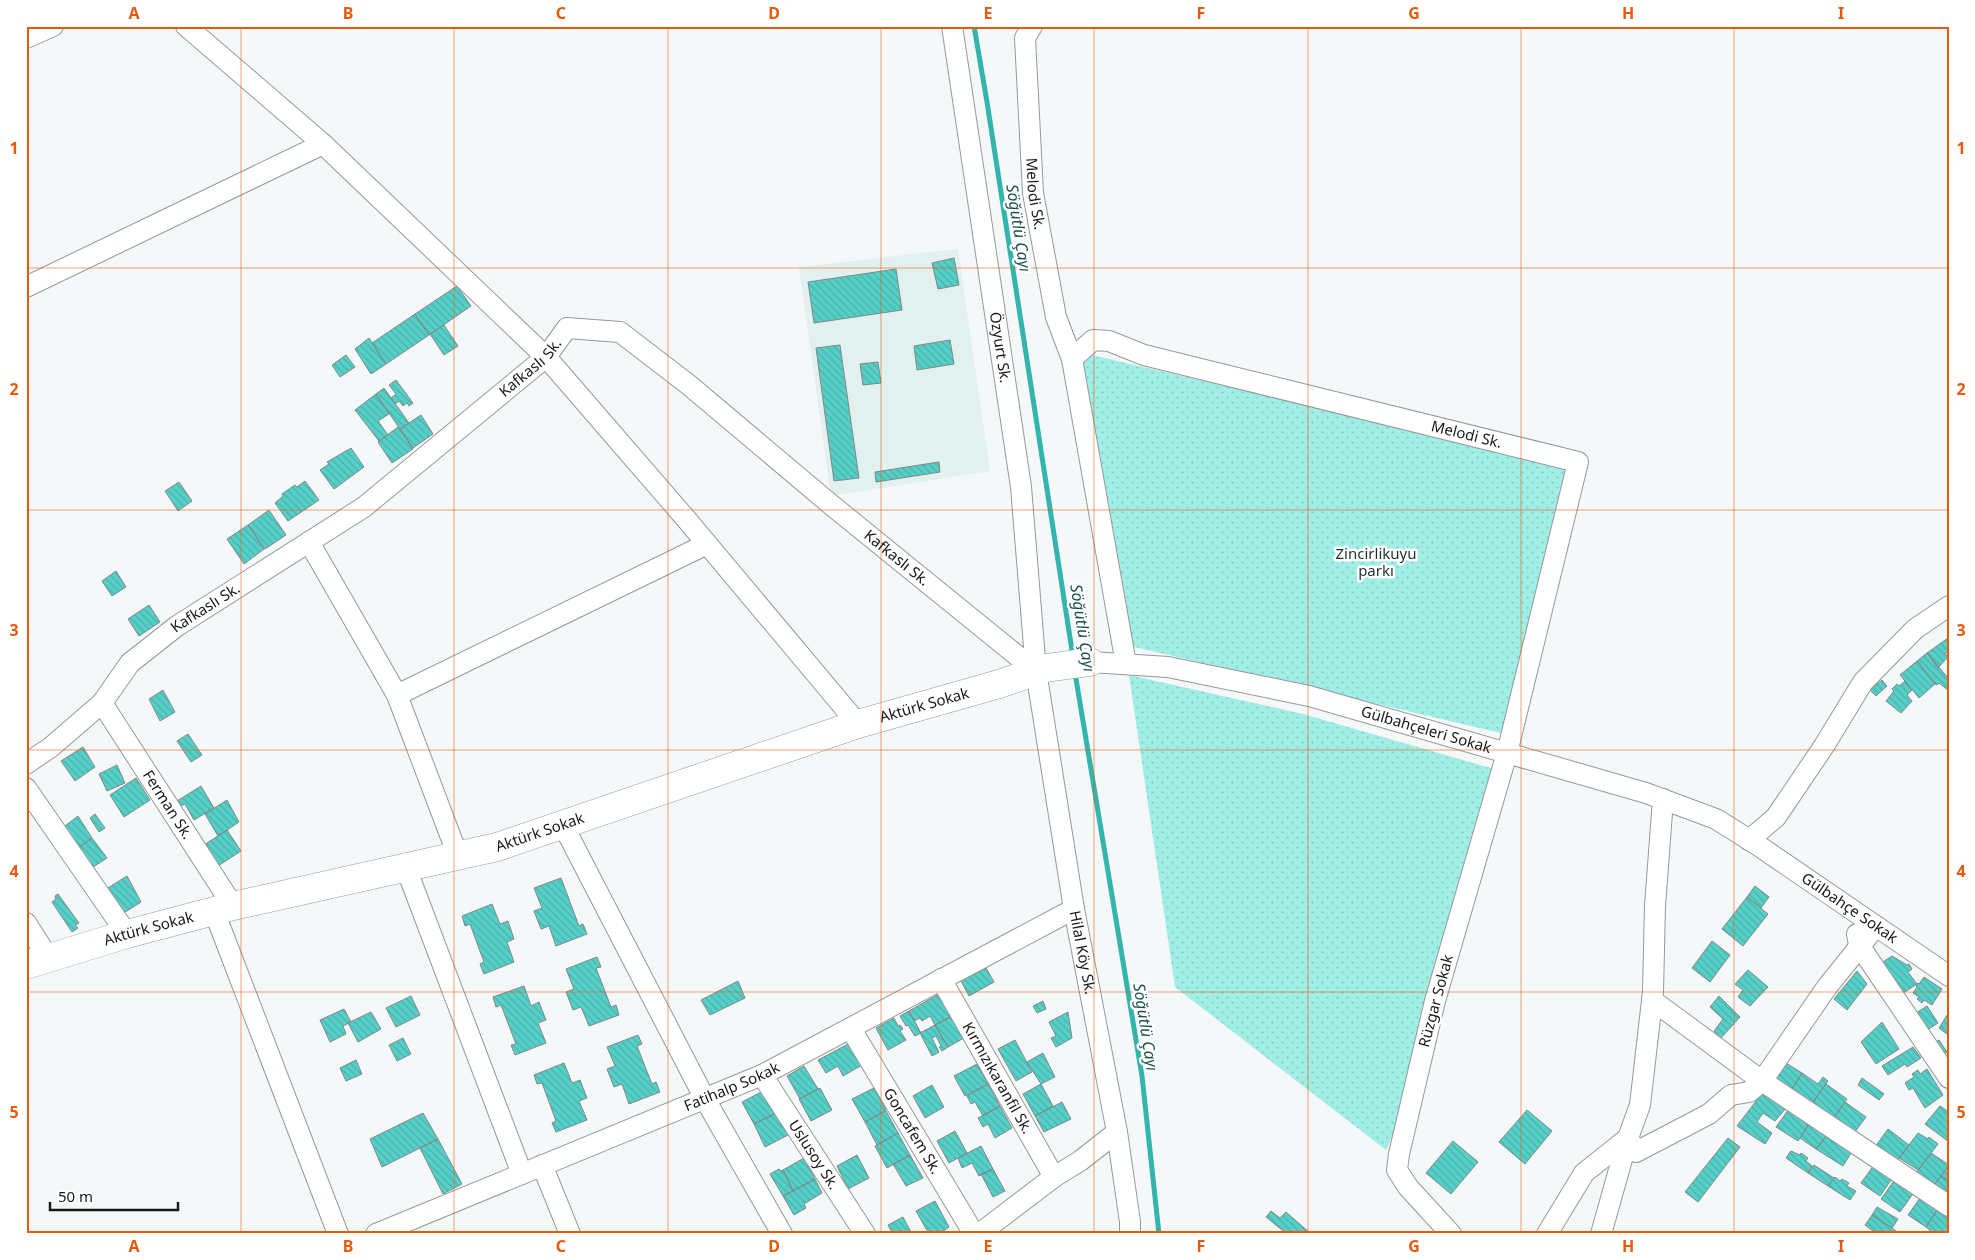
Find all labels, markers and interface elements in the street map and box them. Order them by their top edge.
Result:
text: A [128,2,140,24]
text: B [343,2,353,24]
text: C [556,2,566,24]
text: D [768,2,780,24]
text: E [984,2,993,24]
text: F [1197,2,1205,24]
text: G [1408,2,1420,24]
text: H [1622,2,1634,24]
text: I [1838,2,1844,24]
text: 1 [9,137,19,159]
text: 1 [1956,137,1966,159]
street label: Melodi Sk. [1022,157,1051,231]
water label: Söğütlü Çayı [1001,183,1037,273]
street label: Özyurt Sk. [986,310,1016,384]
street label: Kafkaslı Sk. [494,334,565,401]
text: 2 [9,378,19,400]
text: 2 [1956,378,1966,400]
street label: Melodi Sk. [1429,415,1504,452]
street label: Kafkaslı Sk. [861,525,934,590]
park label: Zincirlikuyu parkı [1336,543,1416,580]
street label: Kafkaslı Sk. [166,578,243,636]
water label: Söğütlü Çayı [1065,583,1101,673]
text: 3 [9,619,19,641]
text: 3 [1956,619,1966,641]
street label: Aktürk Sokak [877,682,971,726]
street label: Gülbahçeleri Sokak [1359,701,1494,757]
street label: Ferman Sk. [139,766,198,842]
street label: Aktürk Sokak [493,807,586,856]
text: 4 [9,860,19,882]
text: 4 [1956,860,1966,882]
street label: Gülbahçe Sokak [1798,867,1902,947]
street label: Aktürk Sokak [101,906,195,950]
street label: Hilal Köy Sk. [1065,909,1101,996]
street label: Rüzgar Sokak [1413,952,1457,1049]
water label: Söğütlü Çayı [1128,982,1164,1072]
street label: Kırmızıkaranfil Sk. [959,1018,1038,1137]
street label: Fatihalp Sokak [681,1057,783,1115]
street label: Goncafem Sk. [880,1084,947,1177]
text: 5 [9,1101,19,1123]
text: 5 [1956,1101,1966,1123]
street label: Uslusoy Sk. [785,1116,844,1193]
scale bar [50,1180,178,1212]
text: 50 m [58,1186,93,1206]
text: A [128,1235,140,1257]
text: B [343,1235,353,1257]
text: C [556,1235,566,1257]
text: D [768,1235,780,1257]
text: E [984,1235,993,1257]
text: F [1197,1235,1205,1257]
text: G [1408,1235,1420,1257]
text: H [1622,1235,1634,1257]
text: I [1838,1235,1844,1257]

